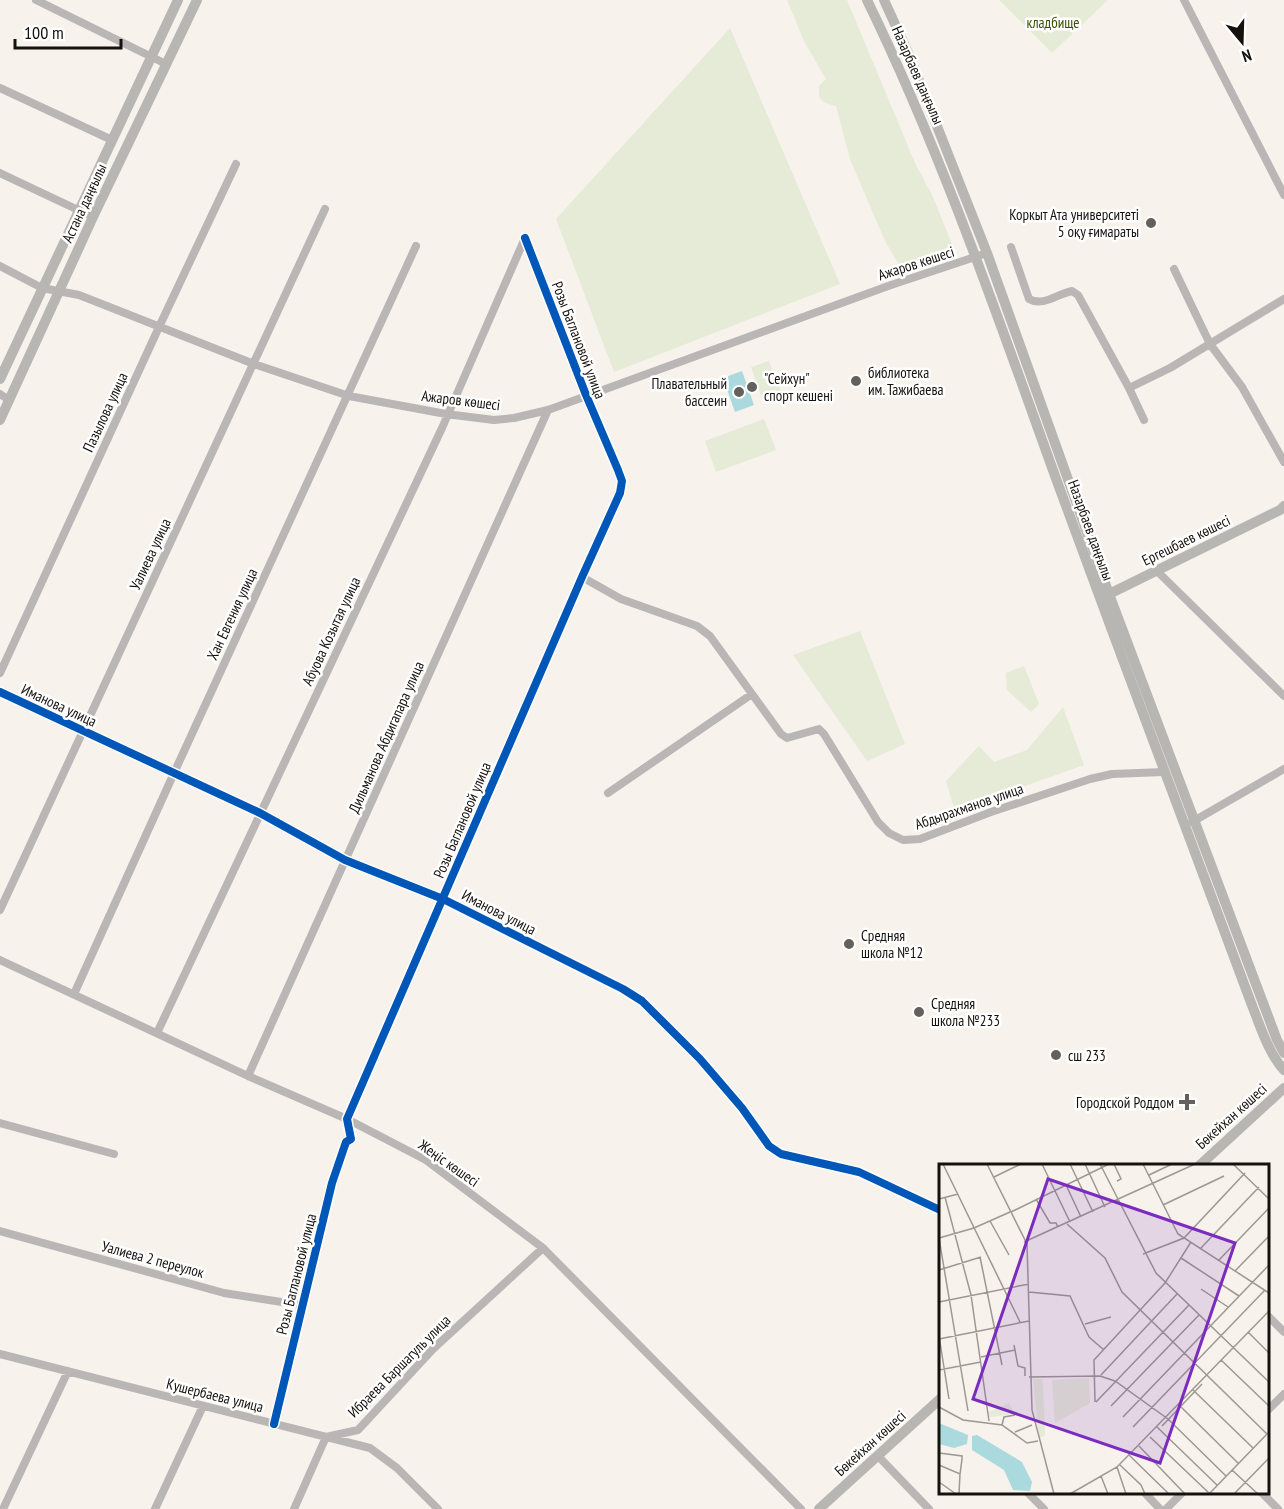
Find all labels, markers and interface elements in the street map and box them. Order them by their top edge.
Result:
scale bar [15,12,122,50]
north arrow [1212,12,1272,72]
park label: кладбище [1026,13,1080,32]
text: 100 m [24,21,64,44]
street label: Назарбаев даңғылы [888,23,948,127]
text: N [1240,45,1254,67]
street label: Астана даңғылы [57,161,111,245]
place label: Коркыт Ата университеті 5 оқу ғимараты [1009,205,1139,241]
marker: Коркыт Ата университеті 5 оқу ғимараты [1144,216,1158,230]
street label: Ажаров көшесі [875,242,957,284]
street label: Розы Баглановой улица [548,279,610,401]
place label: библиотека им. Тажибаева [868,363,944,399]
street label: Пазылова улица [78,369,132,455]
place label: "Сейхун" спорт кешені [764,369,833,405]
place label: Плавательный бассеин [651,374,727,410]
marker: библиотека им. Тажибаева [849,374,863,388]
marker: "Сейхун" спорт кешені [745,380,759,394]
marker: Плавательный бассеин [732,385,746,399]
street label: Ажаров көшесі [421,386,501,414]
street label: Назарбаев даңғылы [1064,477,1118,583]
street label: Ергешбаев көшесі [1139,510,1233,570]
street label: Уалиева улица [125,515,175,593]
street label: Хан Евгения улица [202,565,262,663]
street label: Абуова Козытая улица [298,574,364,688]
street label: Дильманова Абдигапара улица [344,658,428,816]
street label: Иманова улица [18,679,100,731]
street label: Розы Баглановой улица [429,759,495,881]
street label: Абдырахманов улица [912,779,1026,833]
street label: Иманова улица [459,885,539,939]
place label: Средняя школа №12 [861,926,923,962]
marker: Средняя школа №12 [842,937,856,951]
place label: Средняя школа №233 [931,994,1000,1030]
marker: Средняя школа №233 [912,1005,926,1019]
place label: сш 233 [1068,1046,1106,1065]
marker: сш 233 [1049,1048,1063,1062]
street label: Бөкейхан көшесі [1191,1079,1271,1153]
place label: Городской Роддом [1076,1093,1174,1112]
marker: Городской Роддом [1178,1093,1196,1111]
street label: Жеңіс көшесі [414,1135,483,1191]
inset map [939,1164,1269,1494]
street label: Розы Баглановой улица [272,1211,320,1337]
street label: Уалиева 2 переулок [100,1236,206,1282]
street label: Ибраева Баршагуль улица [344,1311,454,1421]
street label: Кушербаева улица [165,1374,265,1416]
street label: Бөкейхан көшесі [830,1406,910,1480]

